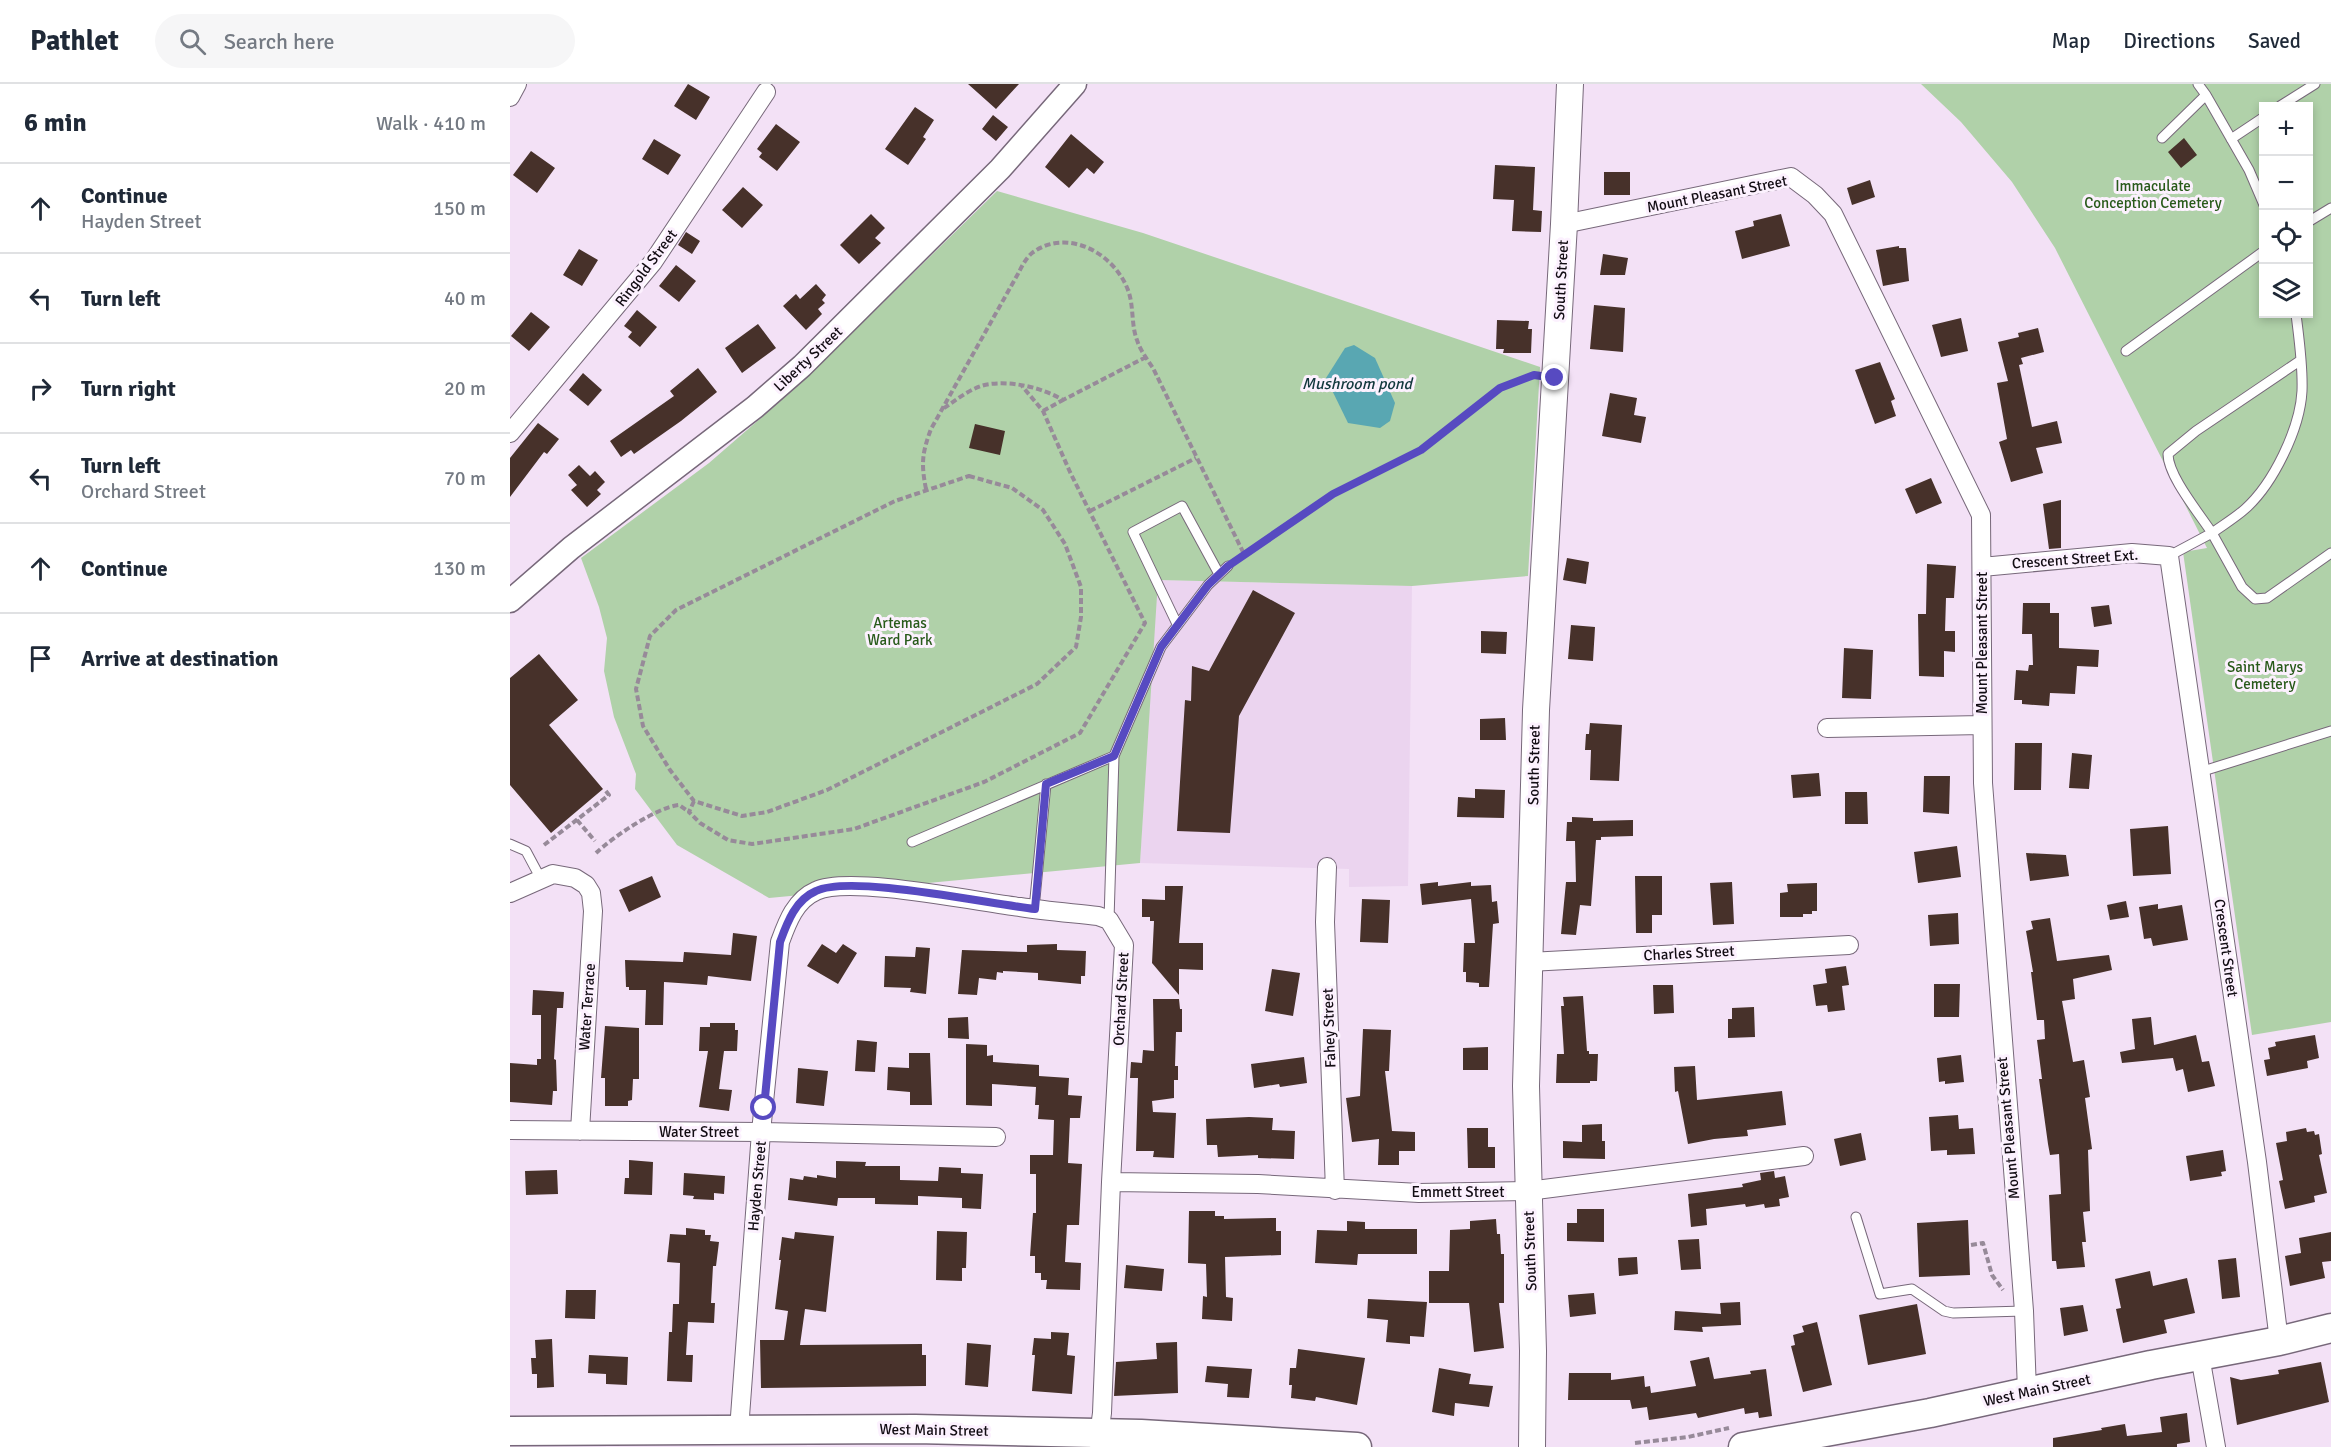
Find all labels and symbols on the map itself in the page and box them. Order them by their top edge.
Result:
street label: Mount Pleasant Street [1645,172,1789,216]
park label: Immaculate Conception Cemetery [2084,177,2222,212]
street label: Ringold Street [611,226,681,310]
street label: South Street [1550,240,1572,320]
street label: Liberty Street [770,323,846,395]
route end [1541,364,1567,390]
water label: Mushroom pond [1302,374,1414,394]
street label: Crescent Street Ext. [2011,546,2139,572]
street label: Mount Pleasant Street [1973,572,1991,714]
park label: Artemas Ward Park [867,614,933,649]
park label: Saint Marys Cemetery [2227,658,2303,693]
street label: South Street [1524,725,1544,805]
street label: Crescent Street [2210,898,2242,998]
street label: Charles Street [1643,942,1735,964]
street label: Orchard Street [1110,952,1132,1046]
street label: Water Terrace [575,963,599,1051]
street label: Fahey Street [1319,988,1339,1068]
street label: Mount Pleasant Street [1993,1056,2023,1200]
route start [750,1094,776,1120]
street label: Water Street [659,1123,739,1141]
street label: Hayden Street [744,1140,770,1232]
street label: Emmett Street [1412,1183,1504,1201]
street label: South Street [1520,1211,1540,1291]
street label: West Main Street [1982,1370,2092,1410]
street label: West Main Street [879,1420,989,1440]

